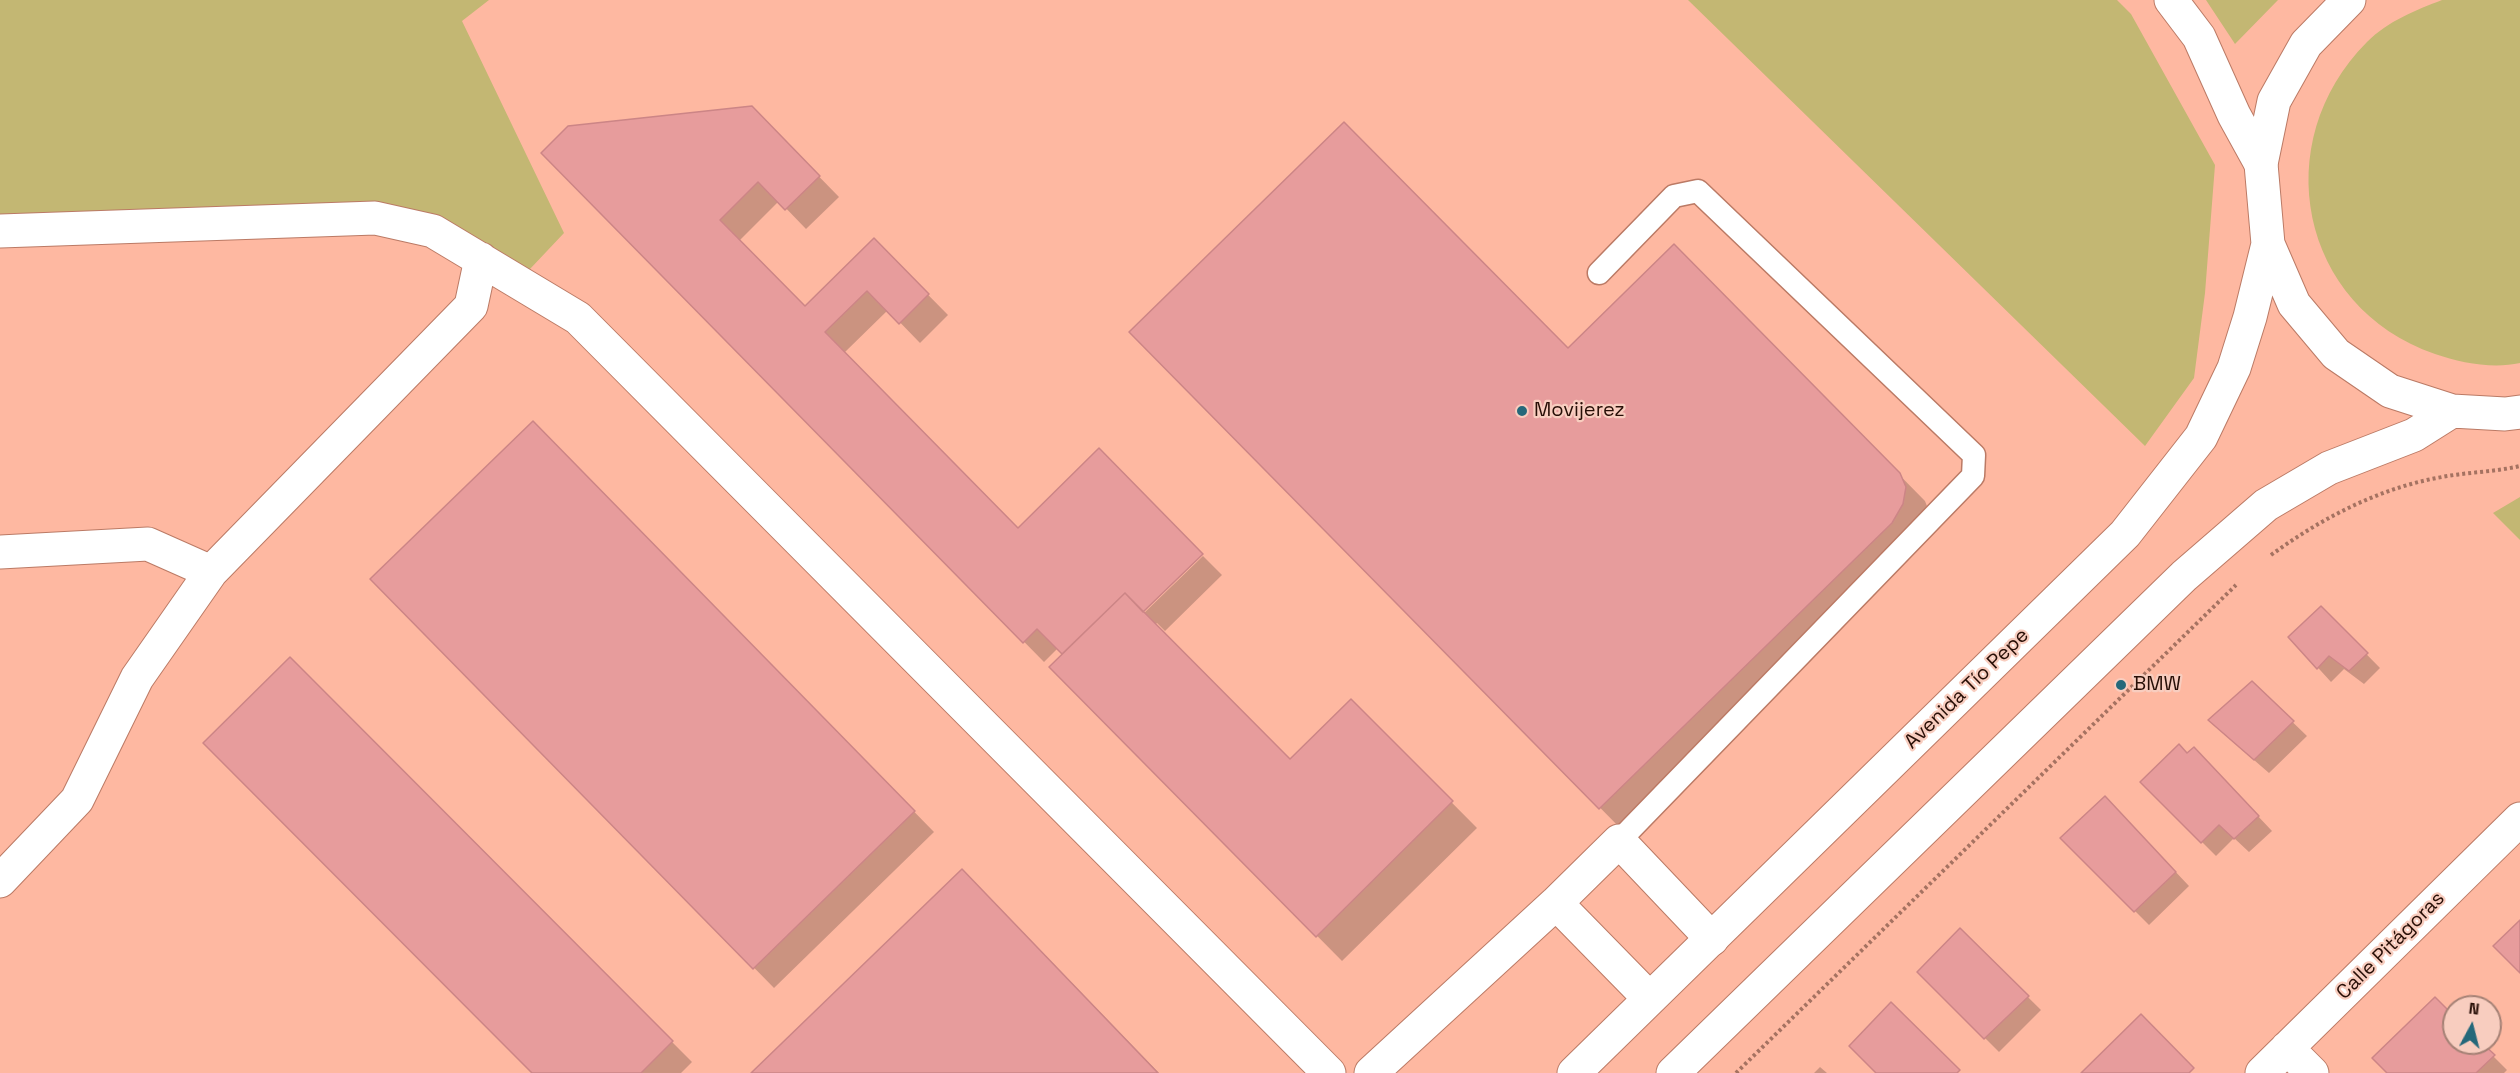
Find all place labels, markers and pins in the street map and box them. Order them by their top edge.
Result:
place label: Movijerez [1534,399,1625,423]
marker: Movijerez [1515,404,1529,418]
place label: BMW [2133,673,2181,697]
marker: BMW [2114,678,2128,692]

